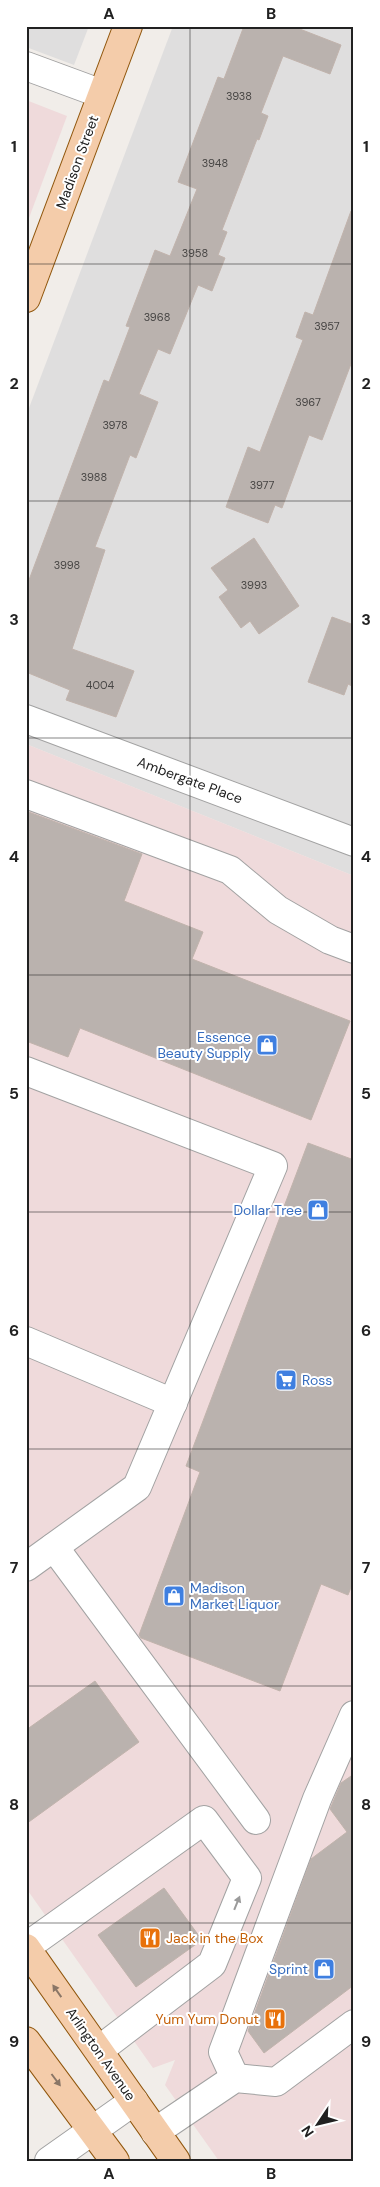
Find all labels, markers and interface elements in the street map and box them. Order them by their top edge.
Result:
text: A [103,3,115,24]
text: B [266,3,276,24]
house number: 3938 [226,89,252,103]
street label: Madison Street [52,113,102,211]
text: 1 [11,136,17,157]
text: 1 [363,136,369,157]
house number: 3948 [202,156,228,170]
house number: 3958 [182,246,208,260]
house number: 3968 [144,310,170,324]
house number: 3957 [314,319,340,333]
text: 2 [9,373,19,394]
text: 2 [361,373,371,394]
house number: 3967 [295,395,321,409]
house number: 3978 [102,418,128,432]
house number: 3988 [81,470,107,484]
house number: 3977 [250,478,274,492]
house number: 3998 [54,558,80,572]
house number: 3993 [241,578,267,592]
text: 3 [9,609,19,630]
text: 3 [361,609,371,630]
house number: 4004 [86,678,115,692]
street label: Ambergate Place [135,753,245,807]
text: 4 [9,846,19,867]
text: 4 [361,846,371,867]
place label: Essence Beauty Supply [157,1028,251,1062]
shop icon: Essence Beauty Supply [255,1033,279,1057]
text: 5 [9,1083,19,1104]
text: 5 [361,1083,371,1104]
shop icon: Dollar Tree [306,1198,330,1222]
place label: Dollar Tree [233,1201,302,1219]
text: 6 [9,1320,19,1341]
text: 6 [361,1320,371,1341]
supermarket icon: Ross [274,1368,298,1392]
place label: Ross [302,1371,332,1389]
text: 7 [10,1557,19,1578]
text: 7 [362,1557,371,1578]
place label: Madison Market Liquor [190,1579,279,1613]
shop icon: Madison Market Liquor [162,1584,186,1608]
text: 8 [9,1794,19,1815]
text: 8 [361,1794,371,1815]
one-way arrow [233,1895,241,1910]
restaurant icon: Jack in the Box [138,1926,162,1950]
place label: Jack in the Box [166,1929,263,1947]
shop icon: Sprint [312,1957,336,1981]
place label: Sprint [269,1960,308,1978]
one-way arrow [52,1984,62,1998]
street label: Arlington Avenue [62,2004,140,2104]
restaurant icon: Yum Yum Donut [263,2007,287,2031]
place label: Yum Yum Donut [156,2010,259,2028]
text: 9 [9,2031,19,2052]
text: 9 [361,2031,371,2052]
one-way arrow [50,2073,61,2086]
north arrow [292,2100,342,2150]
text: N [297,2122,318,2141]
text: A [103,2163,115,2184]
text: B [266,2163,276,2184]

